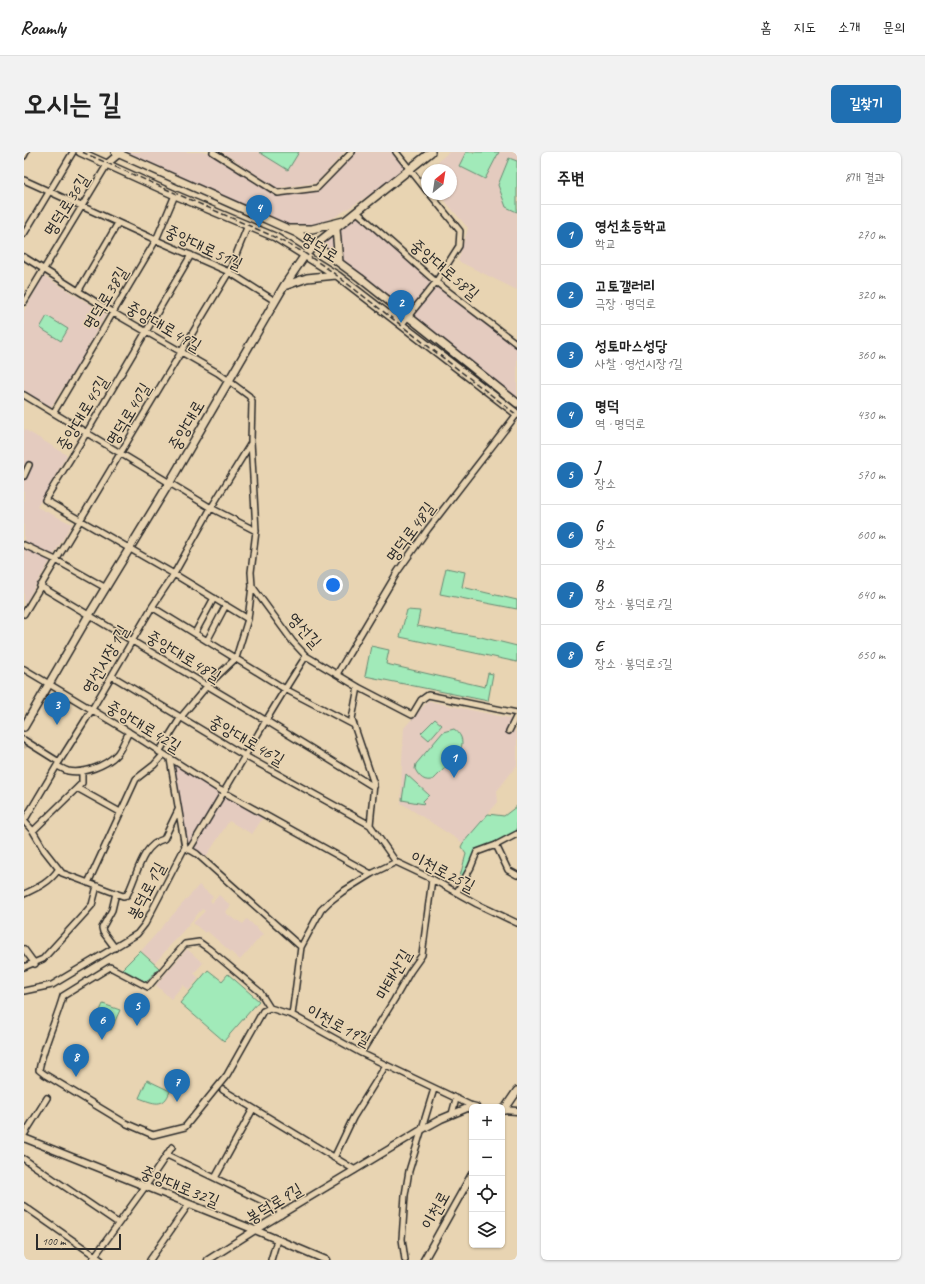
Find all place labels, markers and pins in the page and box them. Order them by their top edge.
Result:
pin: 4 [246,195,272,228]
pin: 2 [388,290,414,323]
pin: 3 [44,692,70,725]
pin: 1 [441,745,467,778]
pin: 5 [124,993,150,1026]
pin: 6 [89,1007,115,1040]
pin: 8 [63,1044,89,1077]
pin: 7 [164,1069,190,1102]

